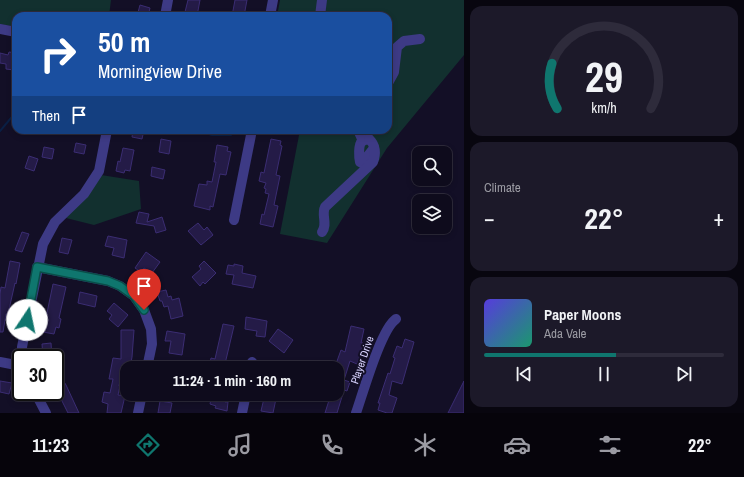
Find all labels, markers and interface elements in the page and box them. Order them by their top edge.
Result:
text: 50 m [98,23,150,61]
icon: right [32,28,84,80]
text: 29 [585,49,623,105]
text: Morningview Drive [98,59,222,84]
text: km/h [591,97,617,116]
icon: arrive [68,104,90,126]
text: Then [32,105,60,126]
map controls [412,146,452,234]
button: search [412,146,452,186]
text: Climate [484,179,521,196]
button: layers [412,194,452,234]
text: 22° [584,198,624,238]
text: − [484,203,495,233]
text: + [713,203,724,233]
pin [127,269,161,310]
icon: arrive [133,275,155,297]
position arrow [6,299,48,341]
text: Paper Moons [544,304,621,325]
text: Ada Vale [544,325,586,342]
street label: Player Drive [347,334,377,386]
speed limit sign: 30 [12,349,64,401]
icon: previous [513,363,535,385]
icon: pause [593,363,615,385]
icon: next [673,363,695,385]
text: 11:24 · 1 min · 160 m [173,370,291,391]
icon: directions [134,431,162,459]
icon: music [226,431,254,459]
icon: phone [318,431,346,459]
icon: climate [411,431,439,459]
icon: car [503,431,531,459]
icon: filters [596,431,624,459]
text: 11:23 [32,433,69,458]
text: 22° [688,433,712,458]

